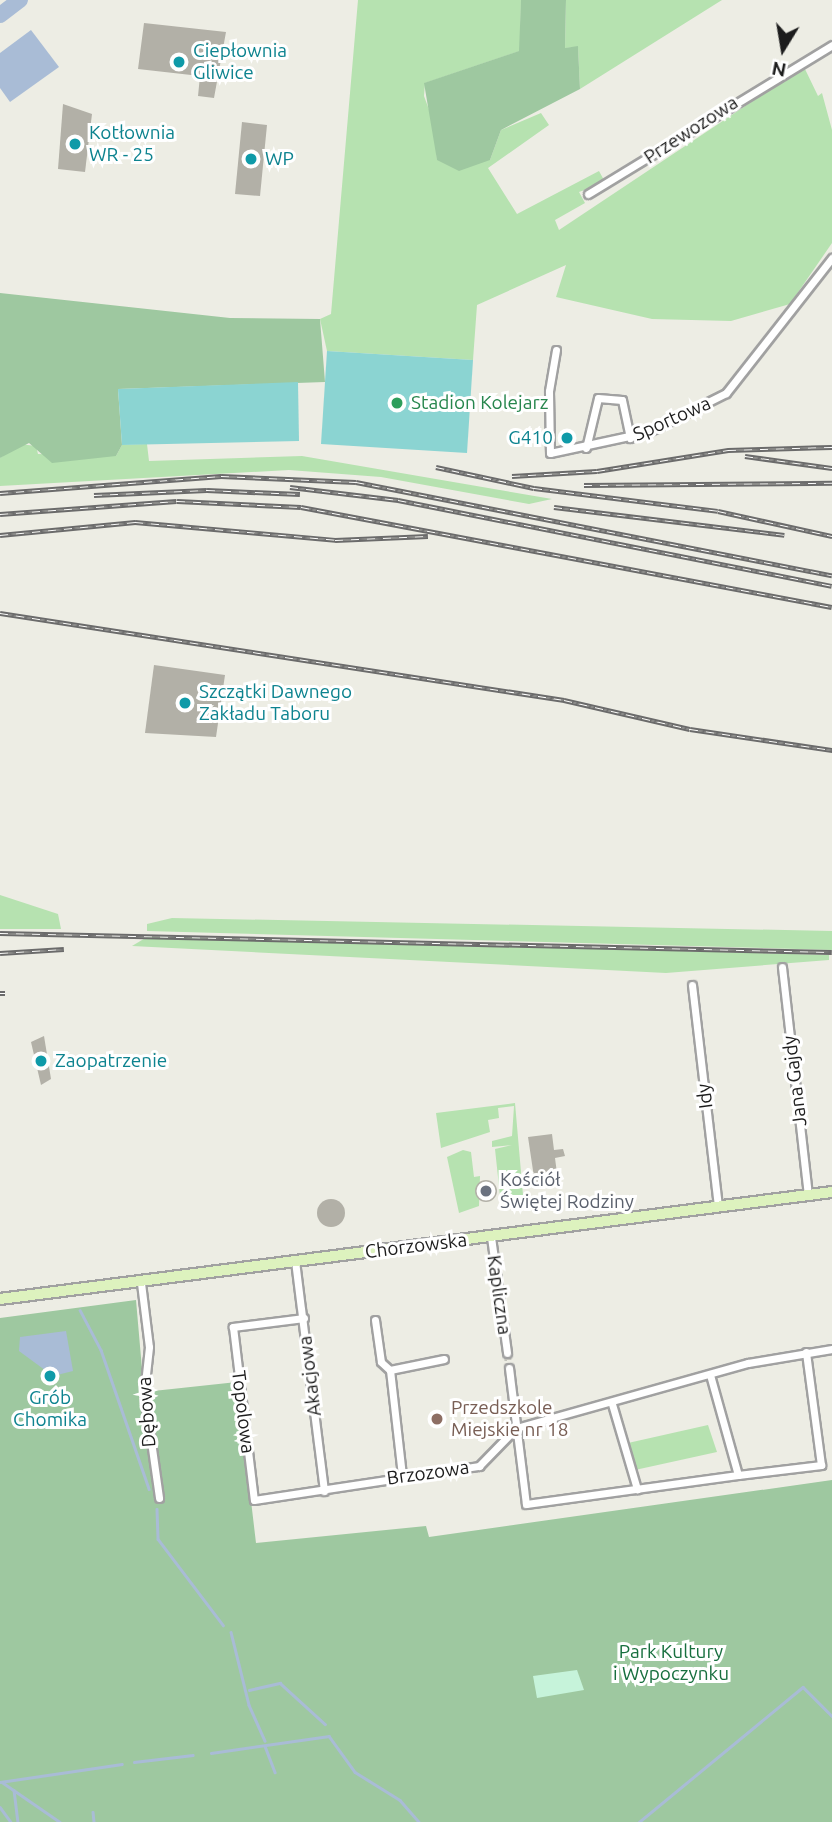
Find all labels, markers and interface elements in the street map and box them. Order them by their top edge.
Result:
north arrow [748,14,818,84]
place label: Ciepłownia Gliwice [193,40,287,84]
marker: Ciepłownia Gliwice [171,54,187,70]
text: N [770,57,788,82]
street label: Przewozowa [640,91,742,169]
place label: Kotłownia WR - 25 [89,122,175,166]
marker: Kotłownia WR - 25 [67,136,83,152]
place label: WP [265,148,294,170]
marker: WP [243,151,259,167]
place label: Stadion Kolejarz [411,392,548,414]
street label: Sportowa [630,392,714,446]
marker: Stadion Kolejarz [389,395,405,411]
place label: G410 [508,427,553,449]
marker: G410 [559,430,575,446]
place label: Szczątki Dawnego Zakładu Taboru [199,681,352,725]
marker: Szczątki Dawnego Zakładu Taboru [177,695,193,711]
street label: Jana Gajdy [778,1034,812,1128]
place label: Zaopatrzenie [55,1050,167,1072]
marker: Zaopatrzenie [33,1053,49,1069]
street label: Idy [692,1082,718,1110]
place label: Kościół Świętej Rodziny [500,1169,634,1213]
marker: Kościół Świętej Rodziny [478,1183,494,1199]
street label: Chorzowska [364,1228,468,1264]
street label: Kapliczna [482,1254,516,1336]
street label: Akacjowa [294,1335,326,1417]
marker: Grób Chomika [42,1368,58,1384]
street label: Topolowa [227,1369,259,1455]
street label: Dębowa [133,1376,161,1448]
place label: Grób Chomika [13,1387,87,1431]
place label: Przedszkole Miejskie nr 18 [451,1397,568,1441]
marker: Przedszkole Miejskie nr 18 [429,1411,445,1427]
street label: Brzozowa [385,1456,471,1490]
park label: Park Kultury i Wypoczynku [613,1641,729,1685]

